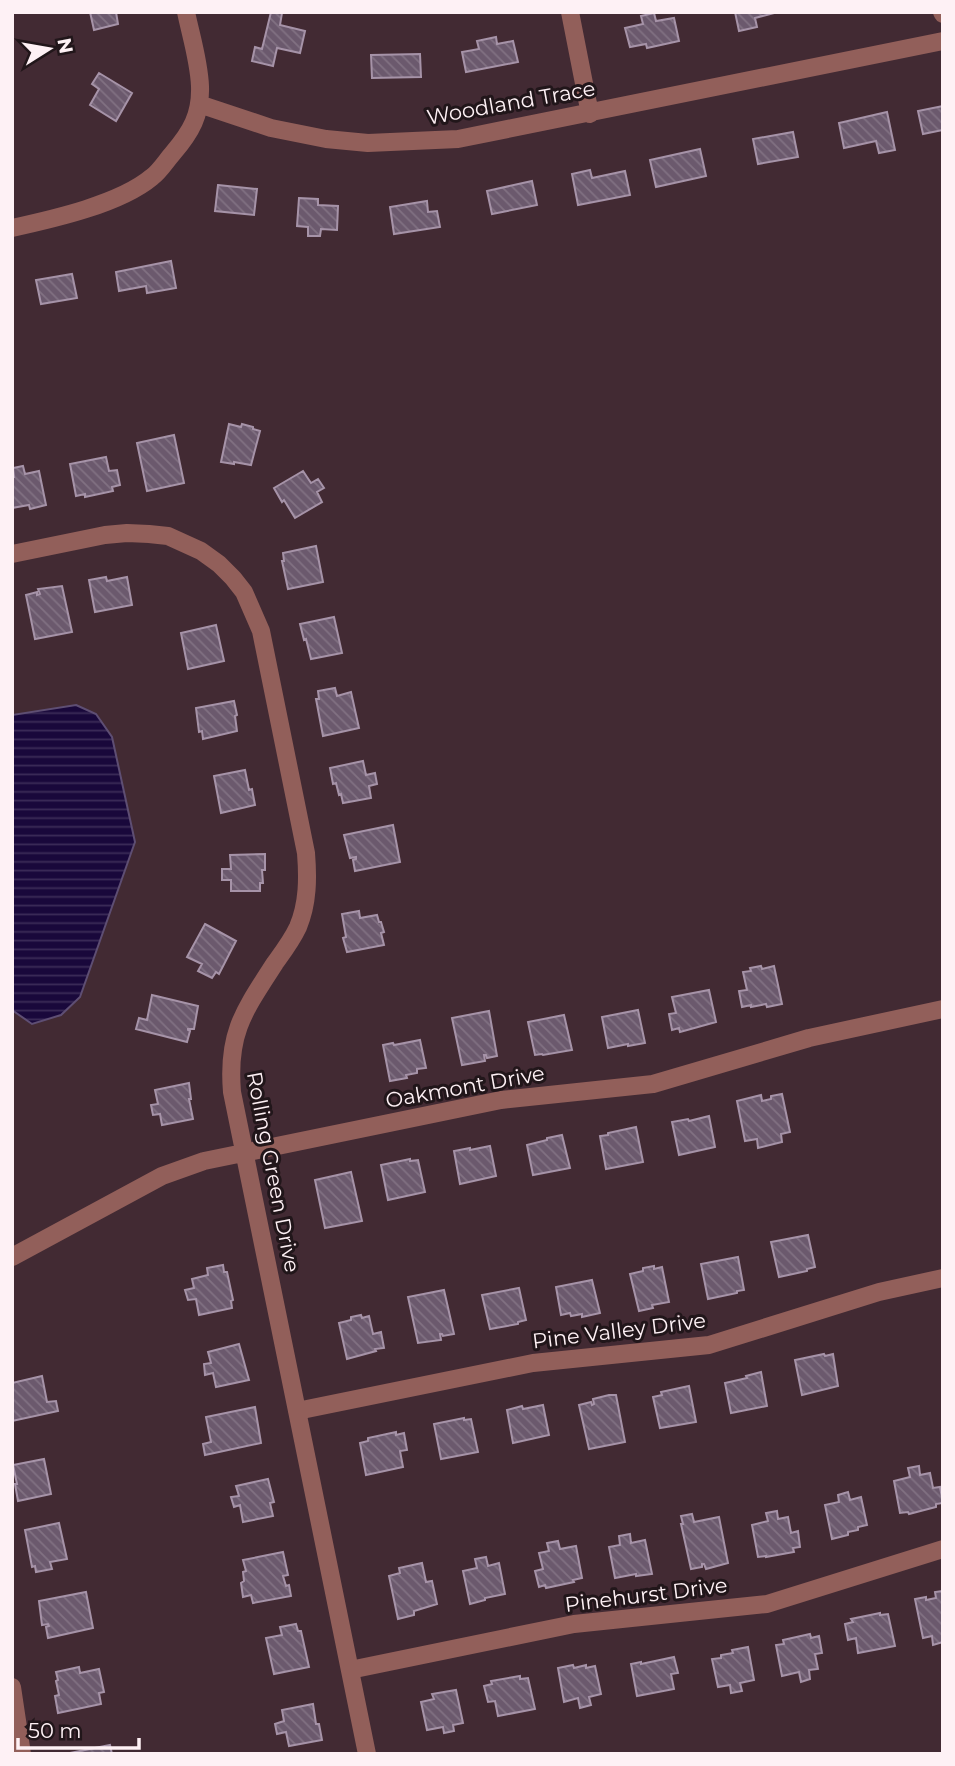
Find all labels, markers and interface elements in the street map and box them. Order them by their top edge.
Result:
north arrow [14,14,84,84]
text: N [52,36,78,56]
street label: Woodland Trace [425,75,597,130]
street label: Oakmont Drive [383,1060,546,1113]
street label: Rolling Green Drive [242,1069,305,1274]
street label: Pine Valley Drive [531,1307,707,1354]
street label: Pinehurst Drive [563,1572,729,1617]
scale bar [18,1706,138,1750]
text: 50 m [28,1718,82,1743]

